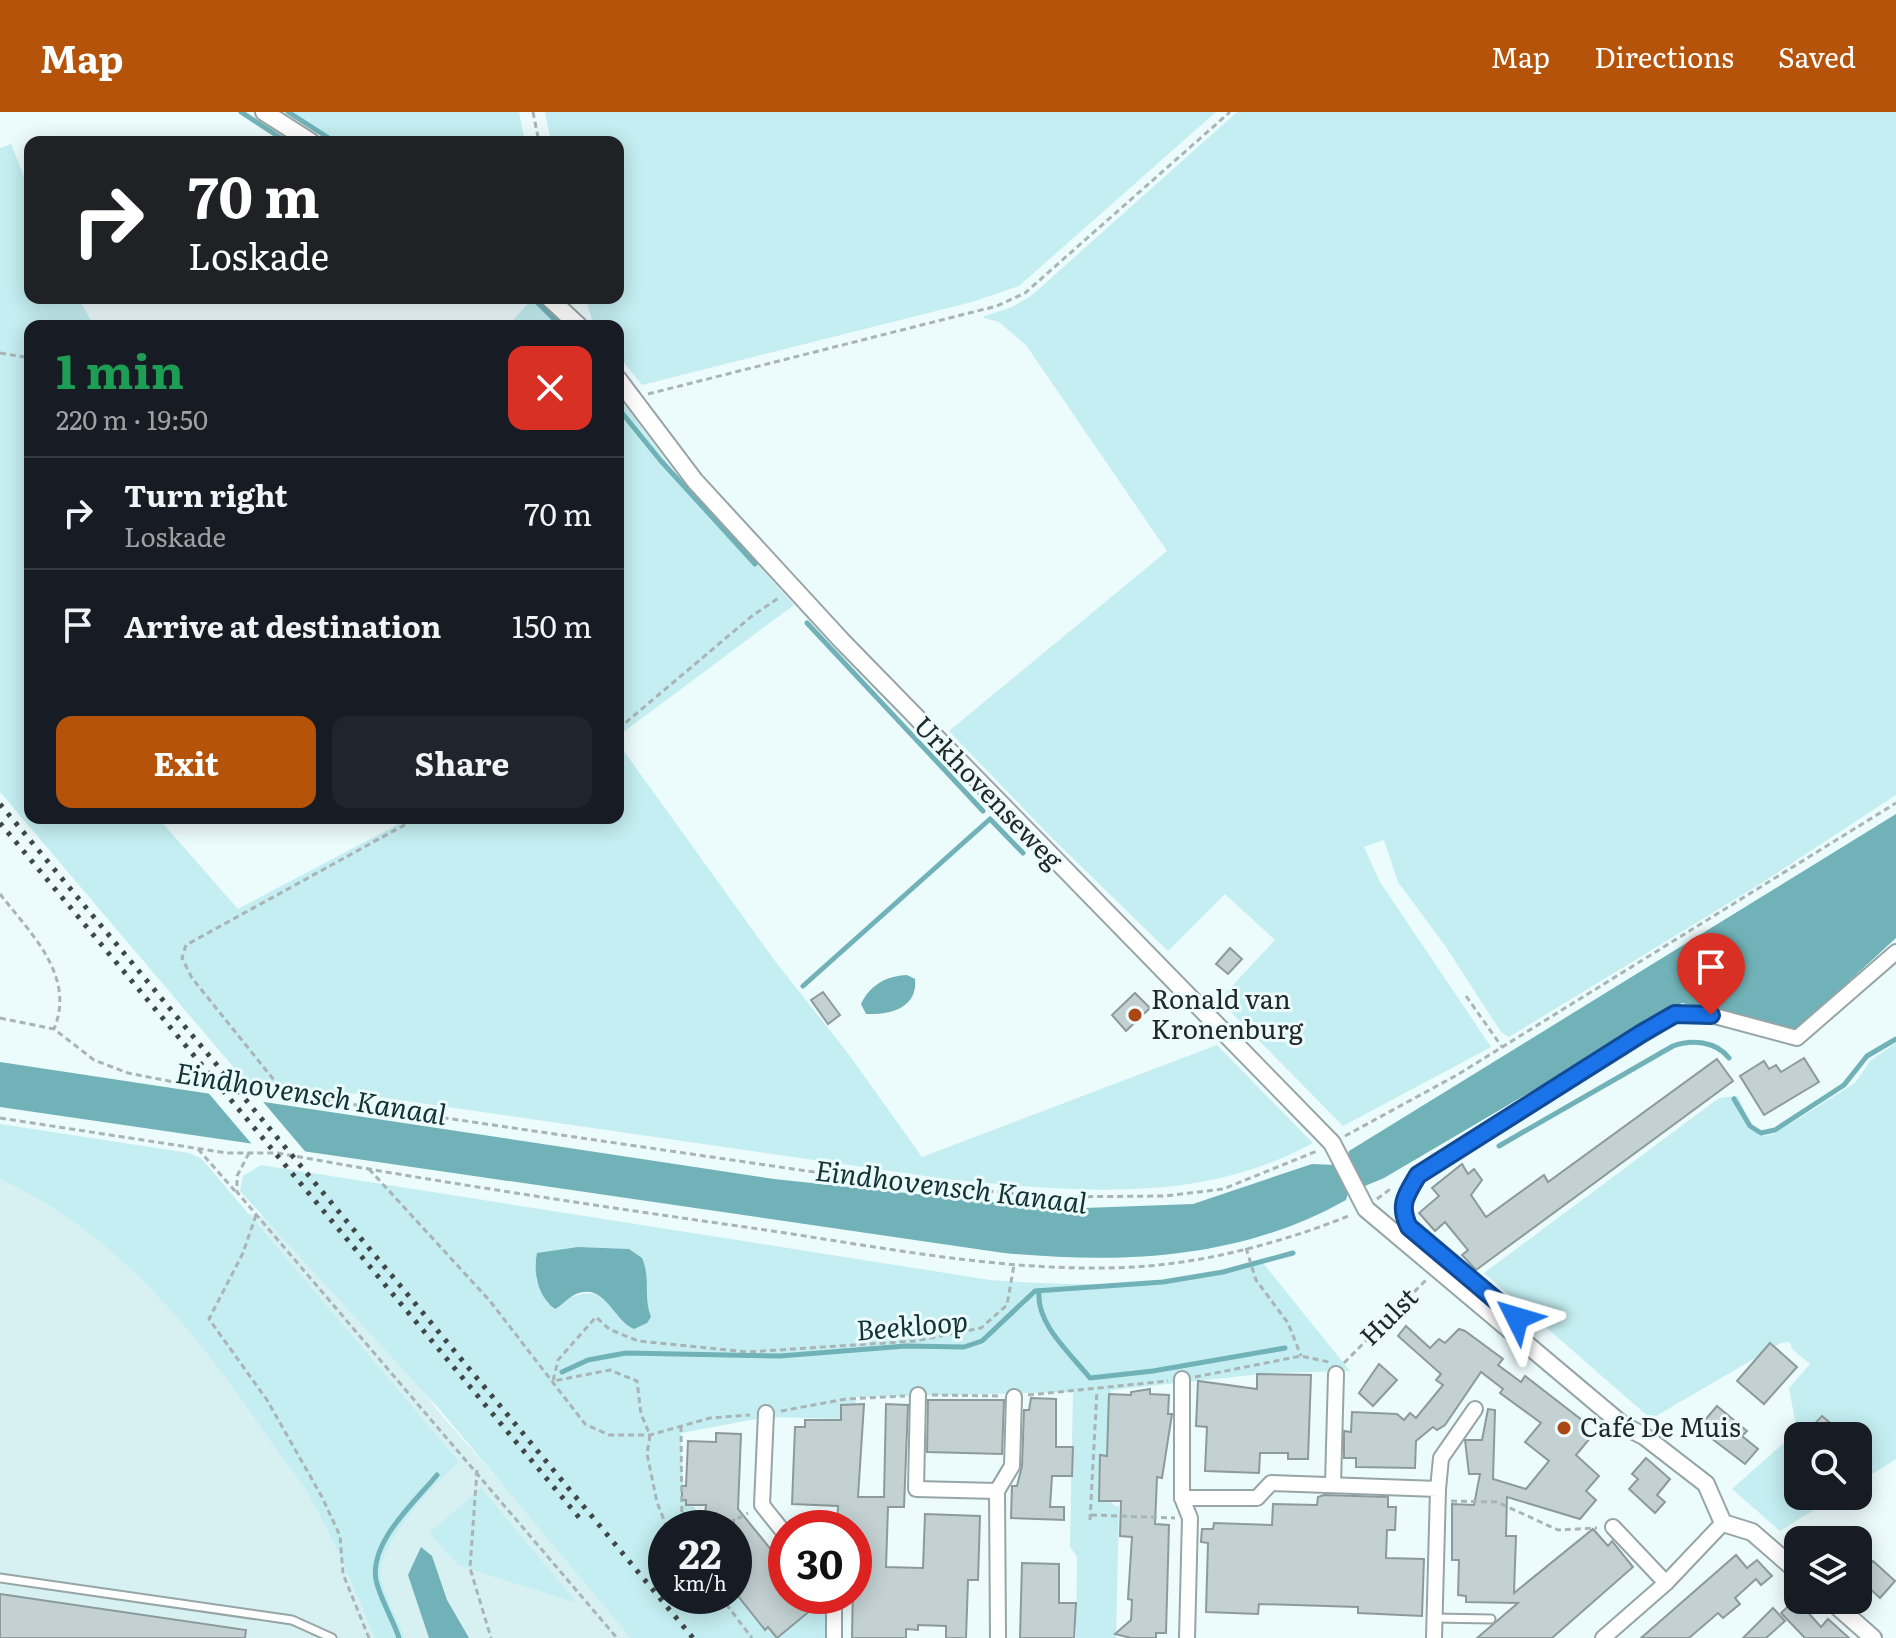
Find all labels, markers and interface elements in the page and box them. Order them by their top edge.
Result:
text: Map [40,28,124,85]
text: Map [1491,35,1550,77]
text: Directions [1594,35,1734,77]
text: Saved [1778,35,1856,77]
text: 70 m [188,152,320,235]
icon: right [56,168,160,272]
text: Loskade [188,228,329,281]
text: 1 min [56,333,184,404]
button: close [508,346,592,430]
text: 220 m · 19:50 [56,399,208,438]
text: Turn right [124,472,288,516]
icon: right [56,491,100,535]
text: 70 m [524,491,592,535]
text: Loskade [124,516,226,555]
icon: arrive [56,603,100,647]
text: Arrive at destination [124,603,441,647]
text: 150 m [512,603,592,647]
street label: Urkhovenseweg [906,706,1074,877]
button: Exit [56,716,316,808]
button: Share [332,716,592,808]
pin [1677,933,1745,1015]
icon: arrive [1689,945,1733,989]
place label: Ronald van Kronenburg [1151,978,1304,1047]
marker: Ronald van Kronenburg [1126,1006,1144,1024]
water label: Eindhovensch Kanaal [173,1050,450,1134]
water label: Eindhovensch Kanaal [813,1148,1090,1223]
position arrow [1475,1276,1559,1360]
street label: Hulst [1349,1277,1426,1353]
water label: Beekloop [854,1298,969,1350]
place label: Café De Muis [1580,1406,1741,1445]
marker: Café De Muis [1555,1419,1573,1437]
map controls [1784,1422,1872,1614]
button: search [1784,1422,1872,1510]
speed limit sign: 30 [768,1510,872,1614]
text: 22 [679,1522,721,1581]
button: layers [1784,1526,1872,1614]
text: km/h [673,1567,727,1597]

